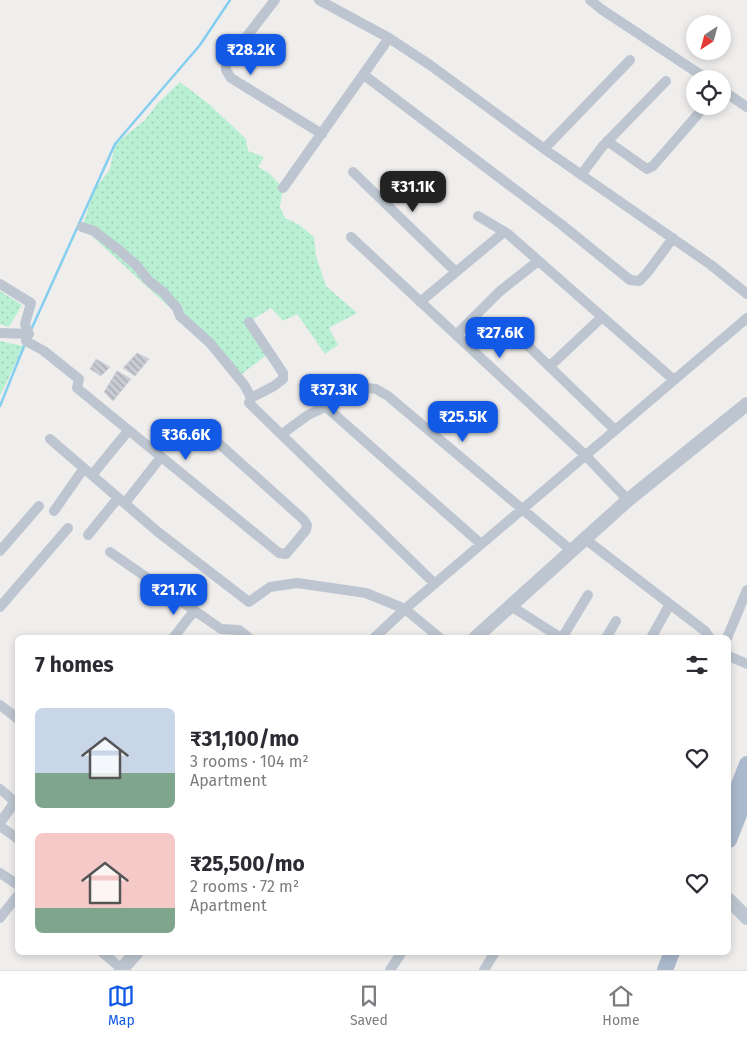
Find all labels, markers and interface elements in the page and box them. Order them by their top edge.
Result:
north arrow [686,15,731,60]
map controls [686,15,731,115]
pin: ₹28.2K [210,34,292,76]
text: ₹28.2K [227,40,275,59]
button: locate [686,70,731,115]
pin: ₹31.1K [372,170,454,213]
text: ₹31.1K [391,177,435,196]
pin: ₹27.6K [459,316,541,359]
text: ₹27.6K [476,323,524,342]
pin: ₹37.3K [293,374,375,416]
text: ₹37.3K [311,380,357,399]
pin: ₹25.5K [422,400,504,443]
text: ₹25.5K [439,407,487,426]
pin: ₹36.6K [145,418,227,461]
text: ₹36.6K [162,425,210,444]
pin: ₹21.7K [133,574,215,616]
text: ₹21.7K [151,580,197,599]
icon: filters [683,651,711,679]
text: 7 homes [35,652,114,678]
text: ₹31,100/mo [190,726,299,752]
icon: home [75,728,135,788]
icon: heart [683,744,711,772]
text: 3 rooms · 104 m² [190,752,309,771]
text: Apartment [190,771,267,790]
text: ₹25,500/mo [190,851,305,877]
icon: home [75,853,135,913]
icon: heart [683,869,711,897]
text: 2 rooms · 72 m² [190,877,299,896]
text: Apartment [190,896,267,915]
tab: Map [107,982,135,1029]
tab: Saved [350,982,388,1029]
tab: Home [602,982,640,1029]

